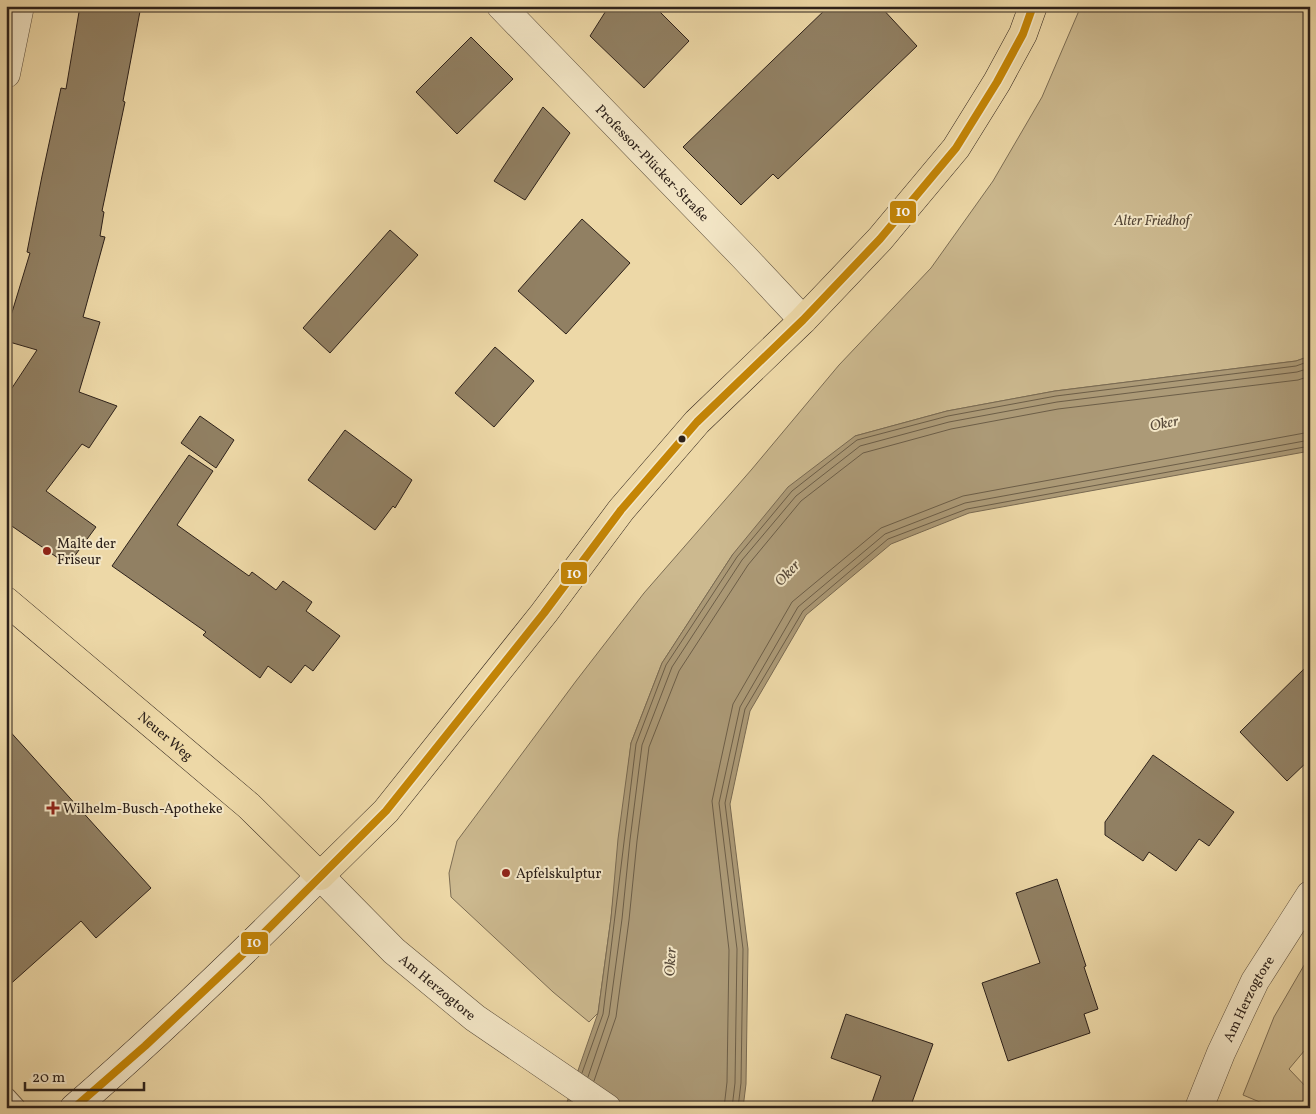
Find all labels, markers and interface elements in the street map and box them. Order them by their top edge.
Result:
street label: Professor-Plücker-Straße [590,101,713,227]
line badge: 10 [889,200,917,224]
text: 10 [896,203,910,222]
park label: Alter Friedhof [1113,212,1193,231]
water label: Oker [1148,411,1181,438]
unlabelled marker [677,434,687,444]
place label: Malte der Friseur [57,535,116,570]
marker: Malte der Friseur [41,545,53,557]
water label: Oker [770,556,806,592]
line badge: 10 [560,561,588,585]
text: 10 [567,565,581,584]
street label: Neuer Weg [133,708,196,766]
place label: Wilhelm-Busch-Apotheke [63,800,223,819]
marker: Wilhelm-Busch-Apotheke [47,802,59,814]
place label: Apfelskulptur [516,865,601,884]
marker: Apfelskulptur [500,867,512,879]
line badge: 10 [240,931,269,955]
text: 10 [247,934,261,953]
water label: Oker [660,947,683,977]
street label: Am Herzogtore [394,951,479,1026]
street label: Am Herzogtore [1220,952,1280,1045]
scale bar [25,1059,144,1091]
text: 20 m [32,1068,65,1089]

